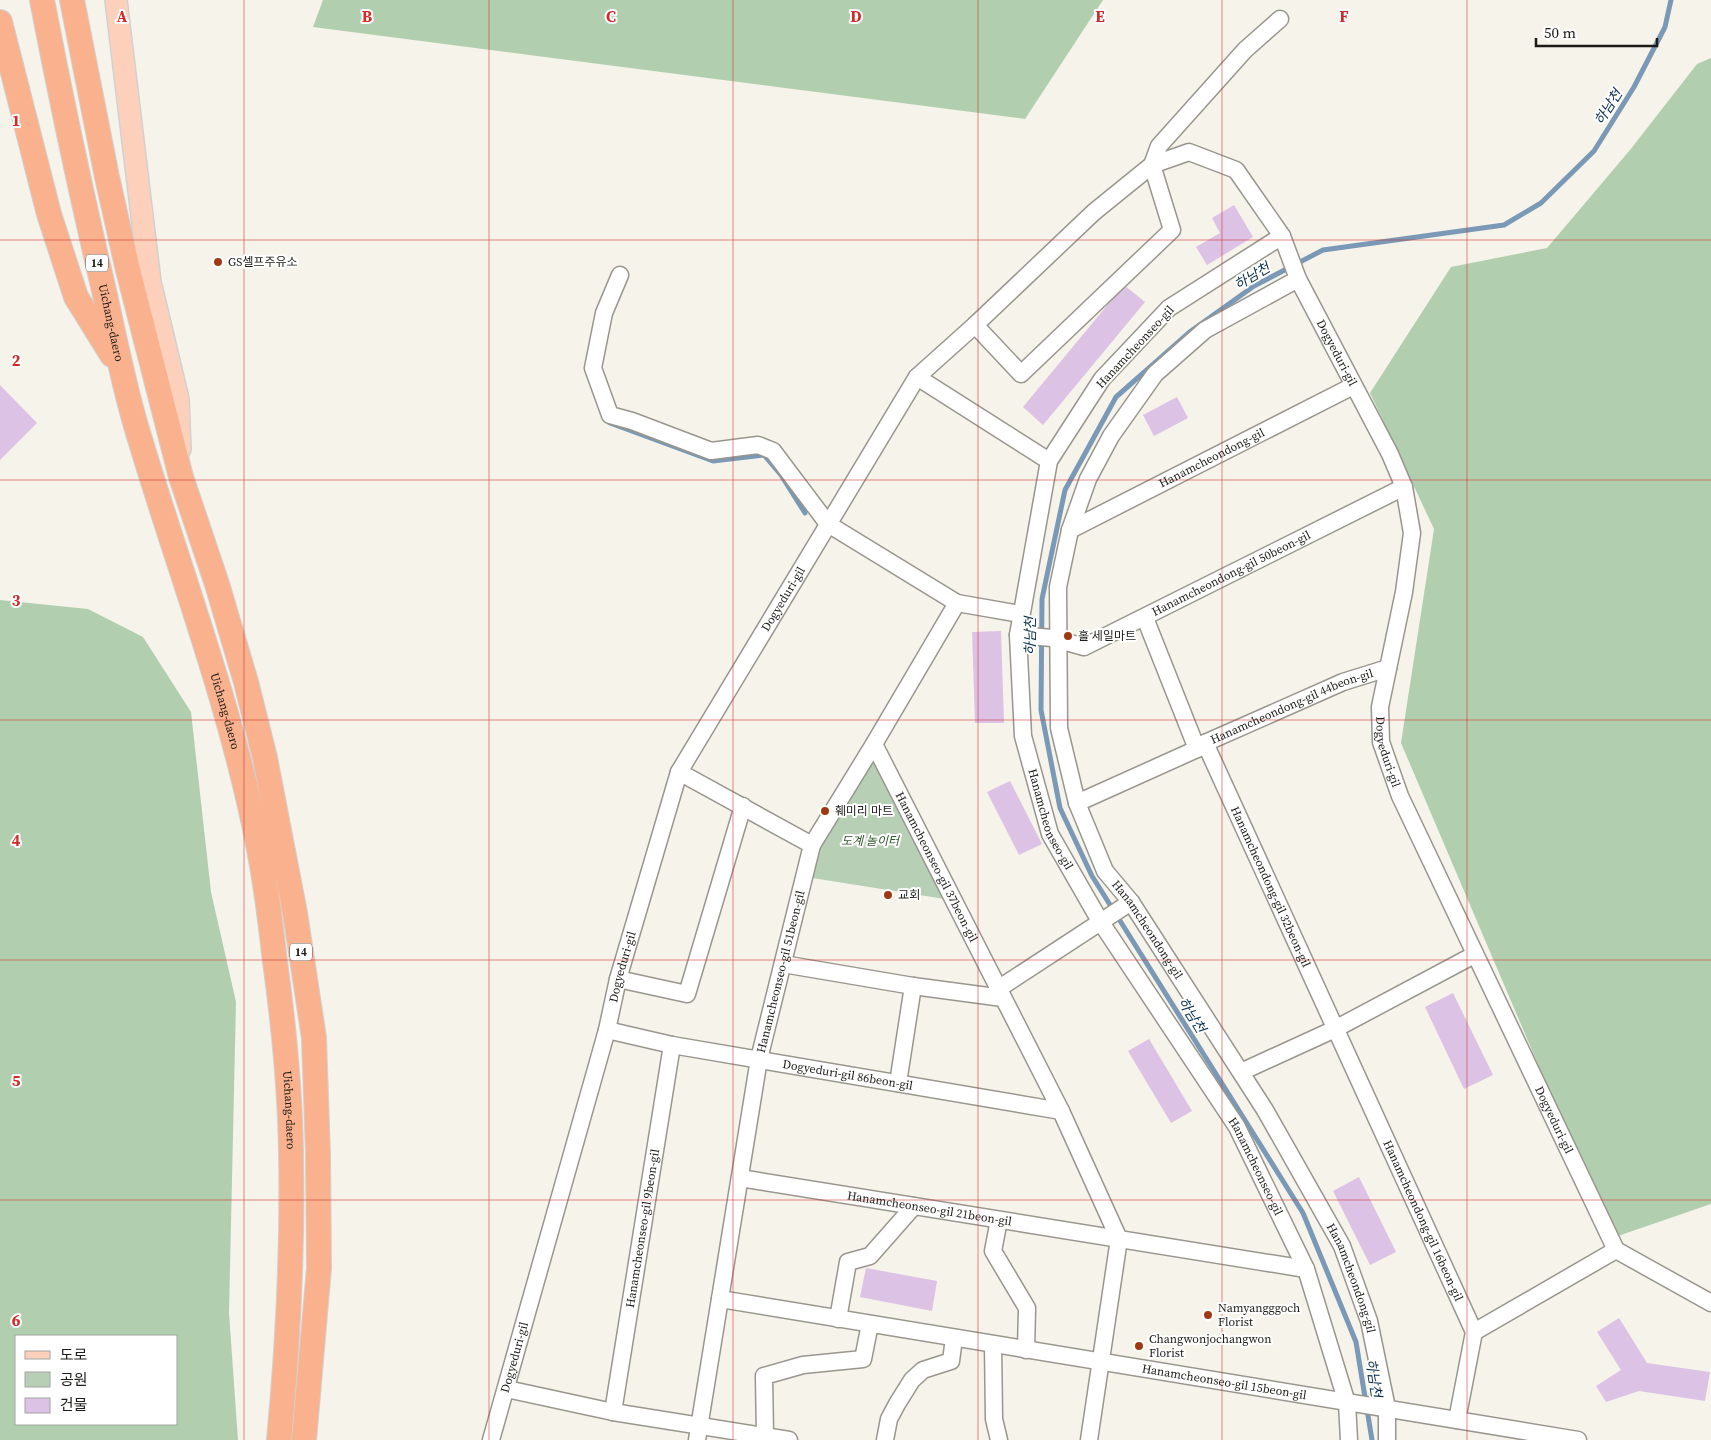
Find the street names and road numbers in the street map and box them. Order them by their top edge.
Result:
road number: 14 [86,254,108,272]
street label: Uichang-daero [95,282,127,363]
street label: Hanamcheonseo-gil [1093,302,1178,392]
street label: Dogyeduri-gil [1313,317,1361,389]
street label: Hanamcheondong-gil [1156,424,1268,491]
street label: Hanamcheondong-gil 50beon-gil [1149,527,1314,620]
street label: Dogyeduri-gil [758,563,809,634]
street label: Hanamcheondong-gil 44beon-gil [1208,665,1376,748]
street label: Uichang-daero [207,671,244,751]
street label: Dogyeduri-gil [1372,716,1404,790]
street label: Hanamcheonseo-gil [1024,767,1077,873]
street label: Hanamcheonseo-gil 37beon-gil [892,789,982,945]
street label: Hanamcheondong-gil 32beon-gil [1227,804,1315,970]
street label: Hanamcheondong-gil [1108,877,1187,983]
street label: Hanamcheonseo-gil 51beon-gil [753,889,809,1054]
street label: Dogyeduri-gil [605,929,640,1004]
road number: 14 [290,944,312,960]
street label: Dogyeduri-gil 86beon-gil [781,1056,915,1094]
street label: Uichang-daero [279,1070,299,1150]
street label: Dogyeduri-gil [1531,1084,1577,1157]
street label: Hanamcheonseo-gil [1225,1114,1287,1218]
street label: Hanamcheondong-gil 16beon-gil [1379,1137,1467,1304]
street label: Hanamcheonseo-gil 9beon-gil [622,1147,663,1309]
street label: Hanamcheonseo-gil 21beon-gil [846,1187,1013,1230]
street label: Hanamcheondong-gil [1323,1220,1379,1335]
street label: Dogyeduri-gil [497,1320,532,1395]
street label: Hanamcheonseo-gil 15beon-gil [1141,1360,1308,1403]

